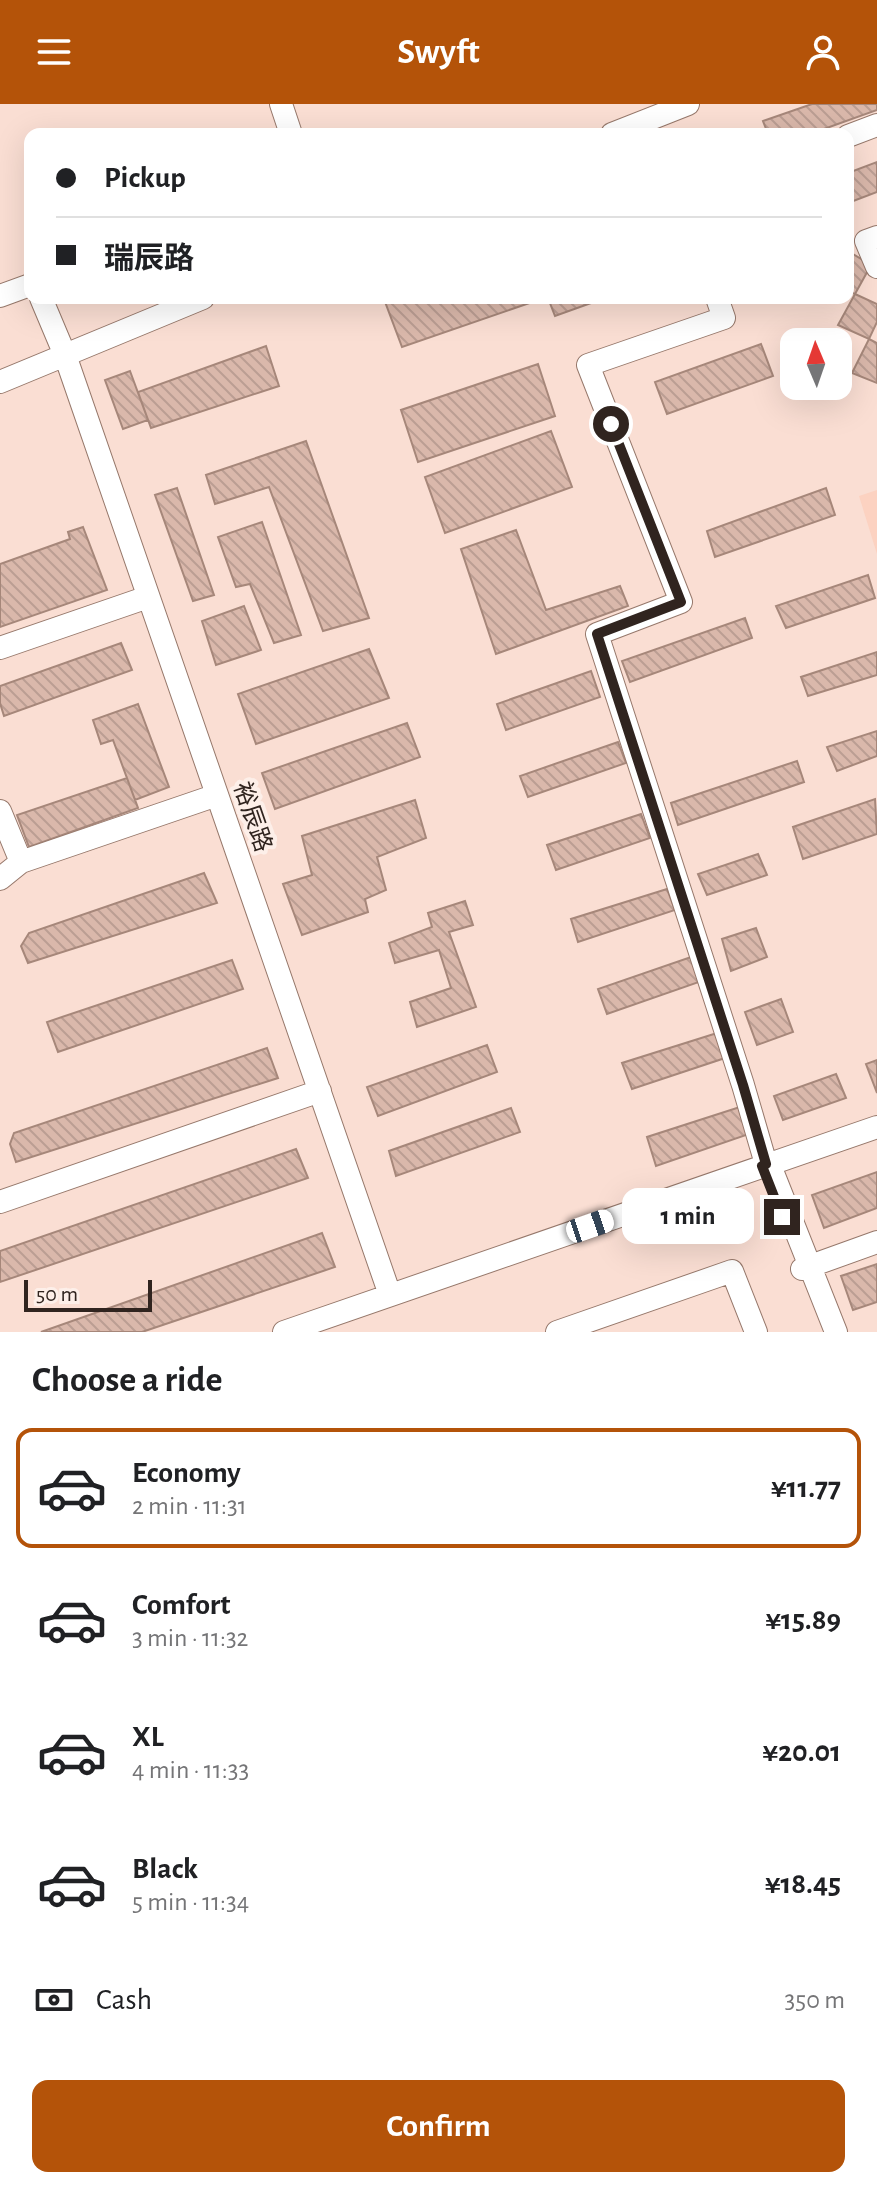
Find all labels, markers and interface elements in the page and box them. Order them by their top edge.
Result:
icon: menu [32,30,76,74]
icon: person [801,30,845,74]
text: Swyft [397,34,480,70]
text: Pickup [104,163,186,193]
text: 瑞辰路 [104,244,194,274]
north arrow [780,328,852,400]
map controls [780,328,852,400]
route start [593,406,629,442]
street label: 裕辰路 [229,778,277,855]
callout: 1 min [622,1189,754,1245]
route end [764,1199,800,1235]
text: 1 min [661,1203,715,1229]
car [563,1207,617,1245]
scale bar [24,1276,152,1312]
text: 50 m [36,1283,78,1305]
text: Choose a ride [32,1362,222,1398]
icon: car [36,1452,108,1524]
text: Economy [132,1458,241,1488]
text: ¥11.77 [771,1473,841,1503]
text: 2 min · 11:31 [132,1493,247,1519]
icon: car [36,1584,108,1656]
text: Comfort [132,1590,231,1620]
text: ¥15.89 [765,1605,841,1635]
text: 3 min · 11:32 [132,1625,248,1651]
icon: car [36,1716,108,1788]
text: XL [132,1722,164,1752]
text: ¥20.01 [762,1737,841,1767]
text: 4 min · 11:33 [132,1757,249,1783]
icon: car [36,1848,108,1920]
text: Black [132,1854,198,1884]
text: ¥18.45 [765,1869,841,1899]
text: 5 min · 11:34 [132,1889,249,1915]
icon: cash [32,1978,76,2022]
text: Cash [96,1985,152,2015]
text: 350 m [785,1987,845,2013]
button: Confirm [32,2080,845,2172]

